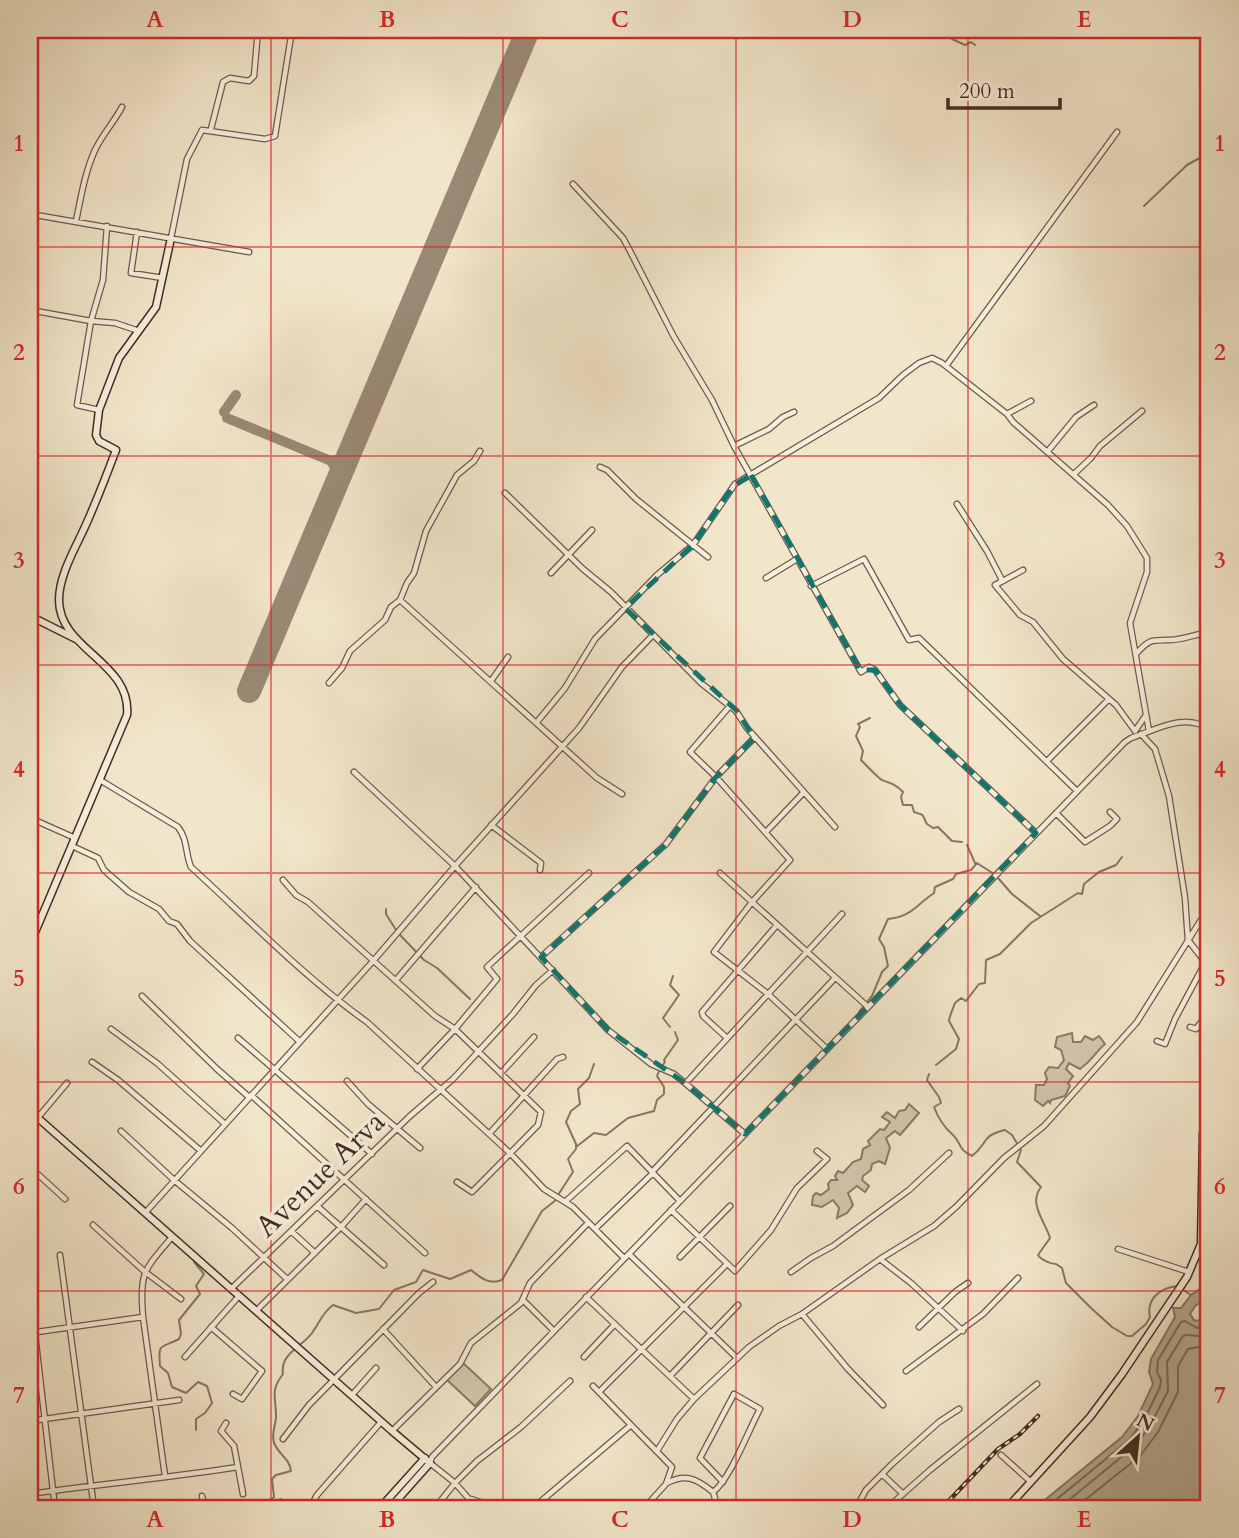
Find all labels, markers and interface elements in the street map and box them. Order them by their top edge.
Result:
text: A [146,4,164,35]
text: B [379,4,395,35]
text: C [611,4,629,35]
text: D [842,4,862,35]
text: E [1077,4,1091,35]
scale bar [948,66,1060,110]
text: 200 m [959,77,1015,106]
text: 1 [13,128,25,159]
text: 1 [1214,128,1226,159]
text: 2 [13,337,25,368]
text: 2 [1214,337,1226,368]
text: 3 [13,545,25,576]
text: 3 [1214,545,1226,576]
text: 4 [13,754,25,785]
text: 4 [1214,754,1226,785]
text: 5 [13,963,25,994]
text: 5 [1214,963,1226,994]
street label: Avenue Arva [246,1102,394,1247]
text: 6 [13,1171,25,1202]
text: 6 [1214,1171,1226,1202]
text: 7 [13,1380,25,1411]
text: 7 [1214,1380,1226,1411]
north arrow [1102,1402,1172,1472]
text: N [1132,1407,1159,1438]
text: A [146,1504,164,1535]
text: B [379,1504,395,1535]
text: C [611,1504,629,1535]
text: D [842,1504,862,1535]
text: E [1077,1504,1091,1535]

